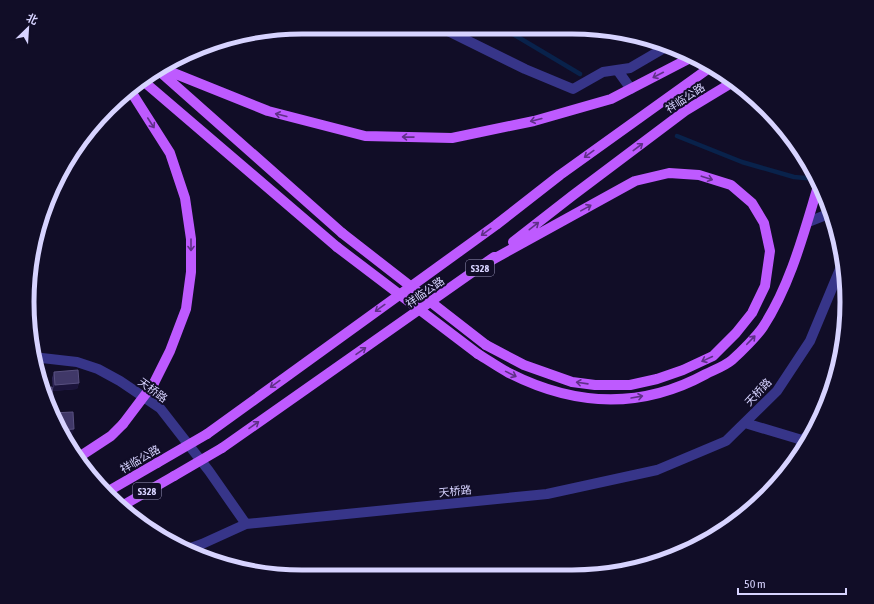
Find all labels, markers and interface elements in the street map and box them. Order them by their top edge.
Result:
north arrow [8,8,48,48]
text: 北 [25,11,40,27]
one-way arrow [652,72,664,80]
street label: 祥临公路 [663,81,707,115]
one-way arrow [275,111,288,118]
one-way arrow [147,117,155,128]
one-way arrow [530,117,543,125]
one-way arrow [402,133,415,141]
one-way arrow [632,143,643,151]
one-way arrow [584,150,595,158]
one-way arrow [701,174,713,182]
one-way arrow [579,204,591,212]
one-way arrow [529,221,540,230]
one-way arrow [480,228,491,236]
one-way arrow [187,238,195,251]
road number: S328 [466,260,494,276]
street label: 祥临公路 [404,274,446,310]
one-way arrow [375,304,386,312]
one-way arrow [746,335,756,345]
one-way arrow [355,347,366,355]
one-way arrow [701,356,713,363]
one-way arrow [505,371,517,378]
street label: 天桥路 [136,375,170,405]
street label: 天桥路 [742,376,774,408]
one-way arrow [576,379,589,387]
one-way arrow [269,380,280,389]
one-way arrow [630,393,643,401]
one-way arrow [248,421,259,429]
street label: 祥临公路 [118,443,162,475]
road number: S328 [133,483,161,499]
street label: 天桥路 [438,483,472,499]
scale bar [738,570,846,596]
text: 50 m [744,577,766,591]

